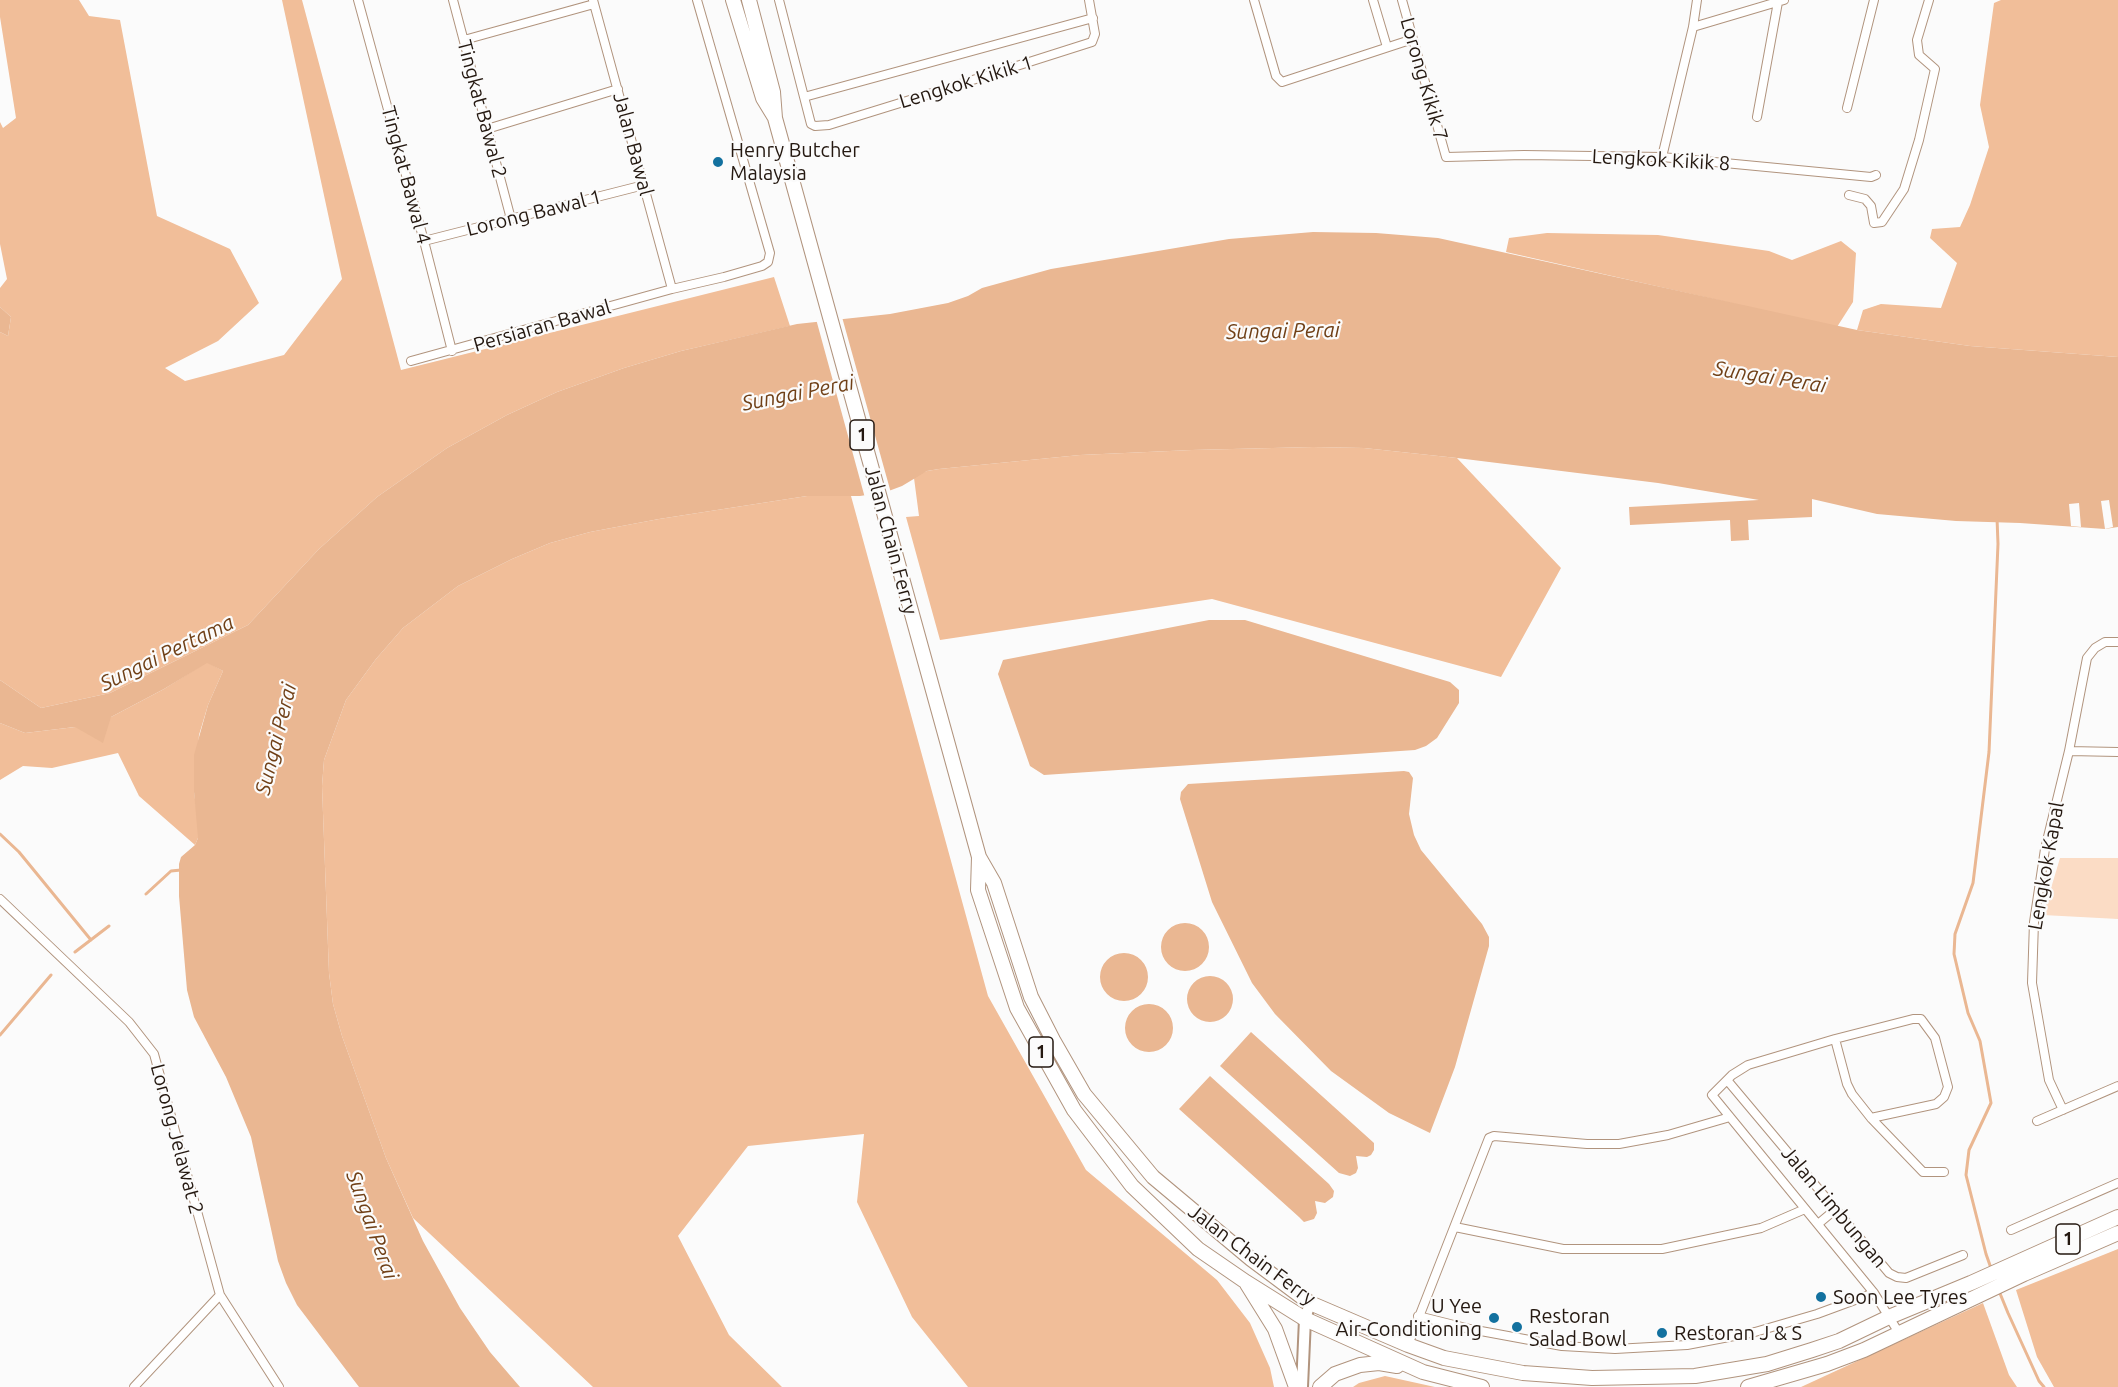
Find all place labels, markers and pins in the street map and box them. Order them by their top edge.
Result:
place label: Henry Butcher Malaysia [730,138,860,185]
marker: Henry Butcher Malaysia [711,155,725,169]
place label: Soon Lee Tyres [1833,1285,1967,1309]
marker: Soon Lee Tyres [1814,1290,1828,1304]
place label: U Yee Air-Conditioning [1336,1294,1482,1341]
place label: Restoran Salad Bowl [1529,1304,1627,1351]
marker: U Yee Air-Conditioning [1487,1311,1501,1325]
marker: Restoran Salad Bowl [1510,1320,1524,1334]
place label: Restoran J & S [1674,1321,1802,1345]
marker: Restoran J & S [1655,1326,1669,1340]

